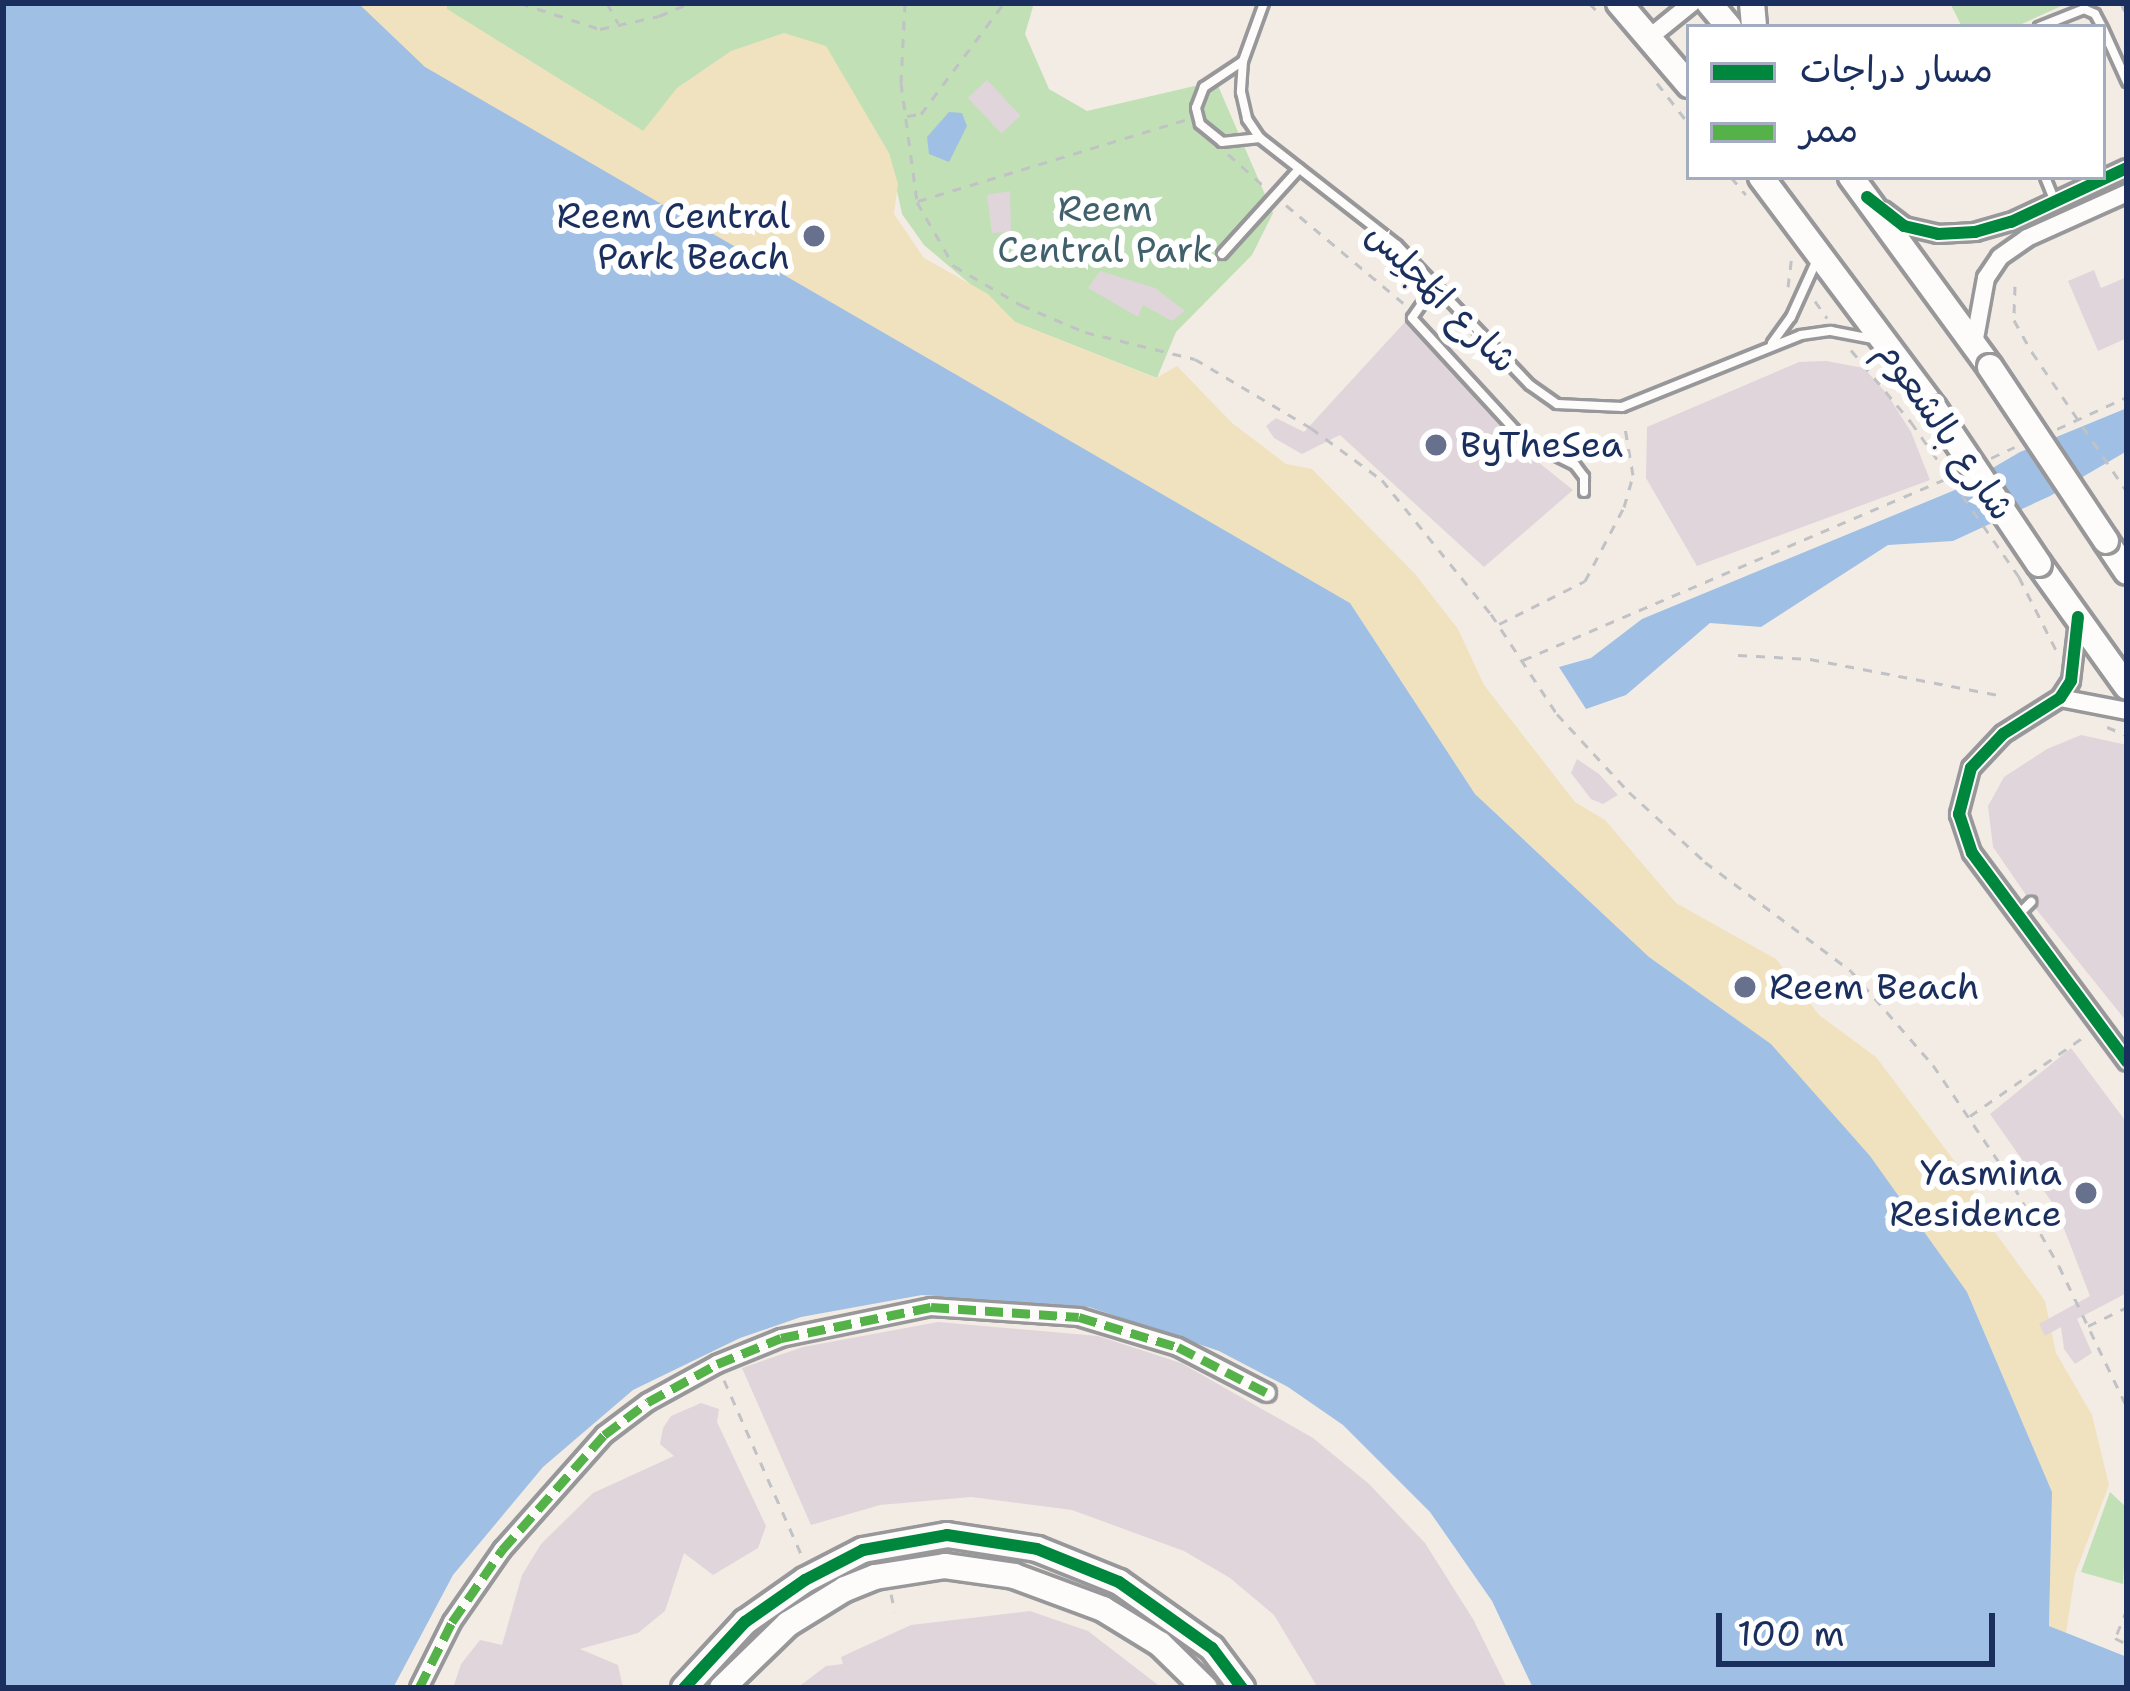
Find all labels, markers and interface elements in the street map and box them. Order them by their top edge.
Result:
legend [1686,24,2106,180]
text: مسار دراجات [1800,45,1993,94]
text: ممر [1800,105,1858,154]
park label: Reem Central Park [997,186,1213,271]
place label: Reem Central Park Beach [557,193,790,278]
street label: شارع المَجلِس [1358,213,1526,381]
marker: Reem Central Park Beach [801,223,827,249]
street label: شارع بالشعوم [1868,332,2024,528]
place label: ByTheSea [1460,423,1623,467]
marker: ByTheSea [1423,432,1449,458]
place label: Reem Beach [1769,965,1979,1009]
marker: Reem Beach [1732,974,1758,1000]
place label: Yasmina Residence [1889,1150,2062,1235]
marker: Yasmina Residence [2073,1180,2099,1206]
scale bar [1722,1589,2001,1663]
text: 100 m [1737,1609,1845,1658]

